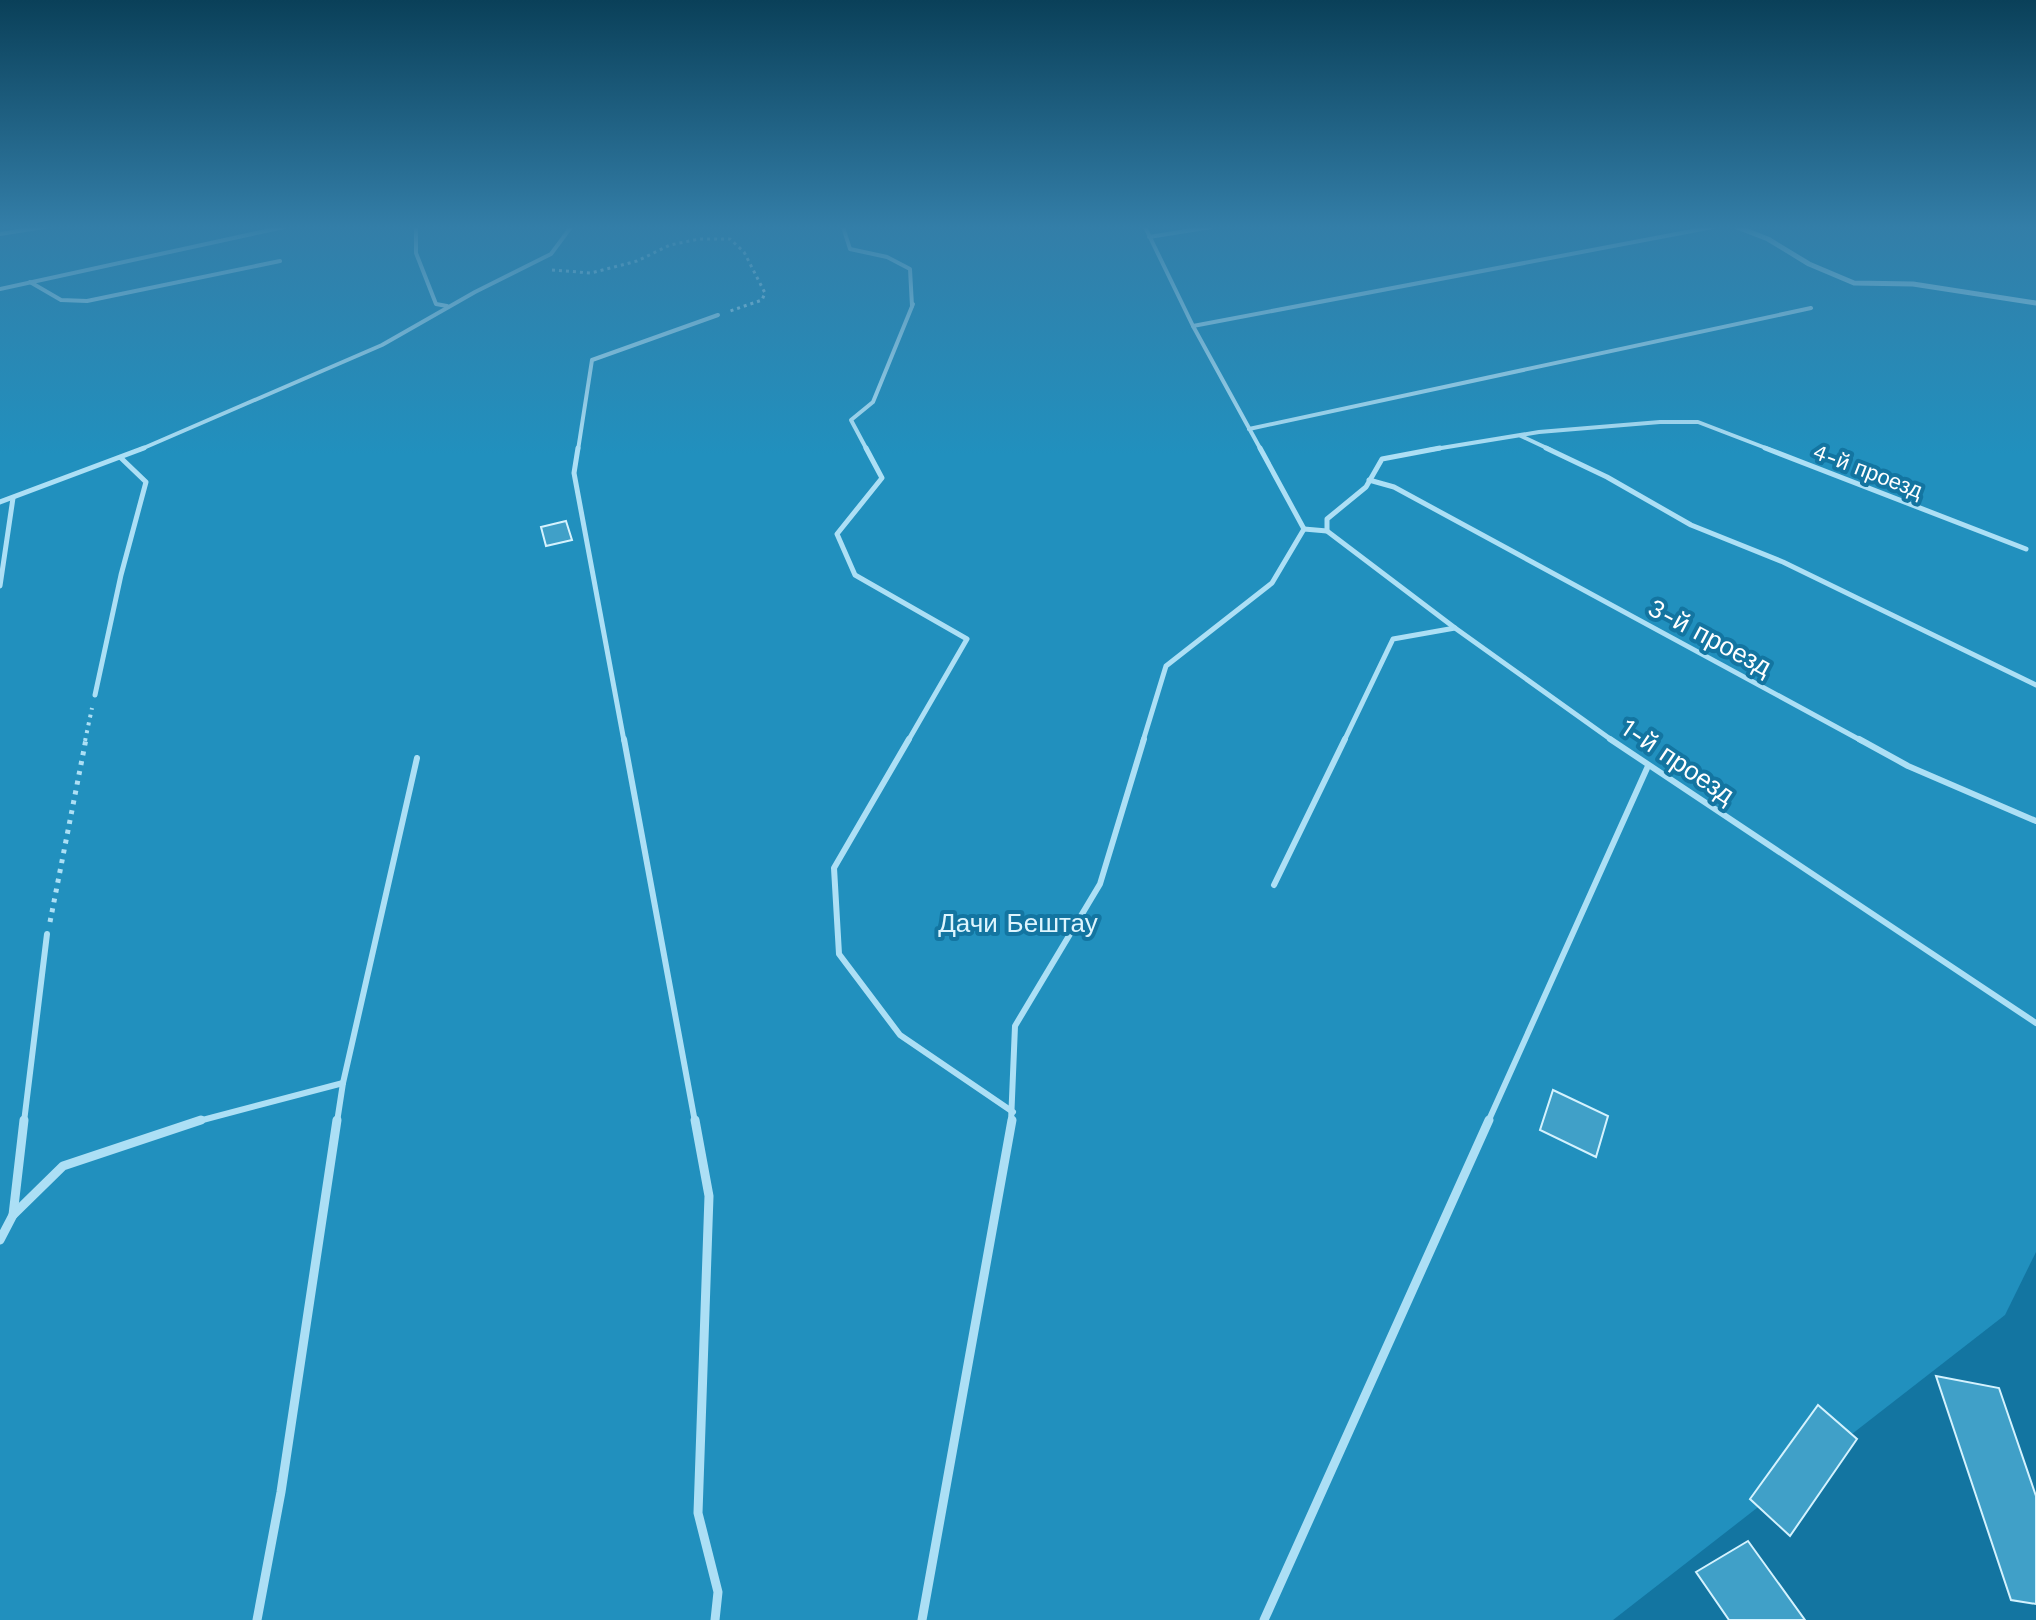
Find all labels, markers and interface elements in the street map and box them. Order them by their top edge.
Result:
street label: 4-й проезд [1810,439,1926,503]
street label: 3-й проезд [1643,592,1777,682]
street label: 1-й проезд [1616,712,1740,810]
park label: Дачи Бештау [938,908,1098,938]

